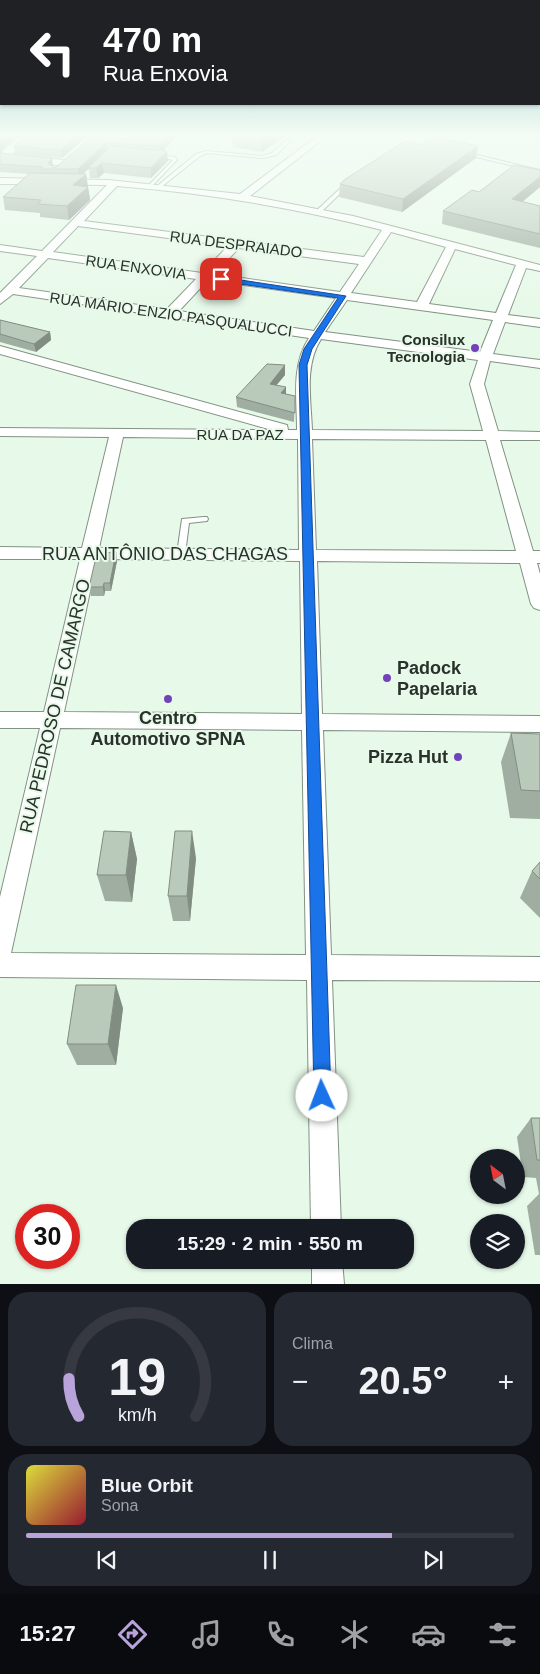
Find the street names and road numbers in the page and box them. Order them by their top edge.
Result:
street label: RUA DESPRAIADO [169,227,303,261]
street label: RUA ENXOVIA [84,252,188,282]
street label: RUA MÁRIO ENZIO PASQUALUCCI [49,289,293,339]
street label: RUA DA PAZ [196,426,284,443]
street label: RUA ANTÔNIO DAS CHAGAS [42,543,288,564]
street label: RUA PEDROSO DE CAMARGO [16,577,94,835]

